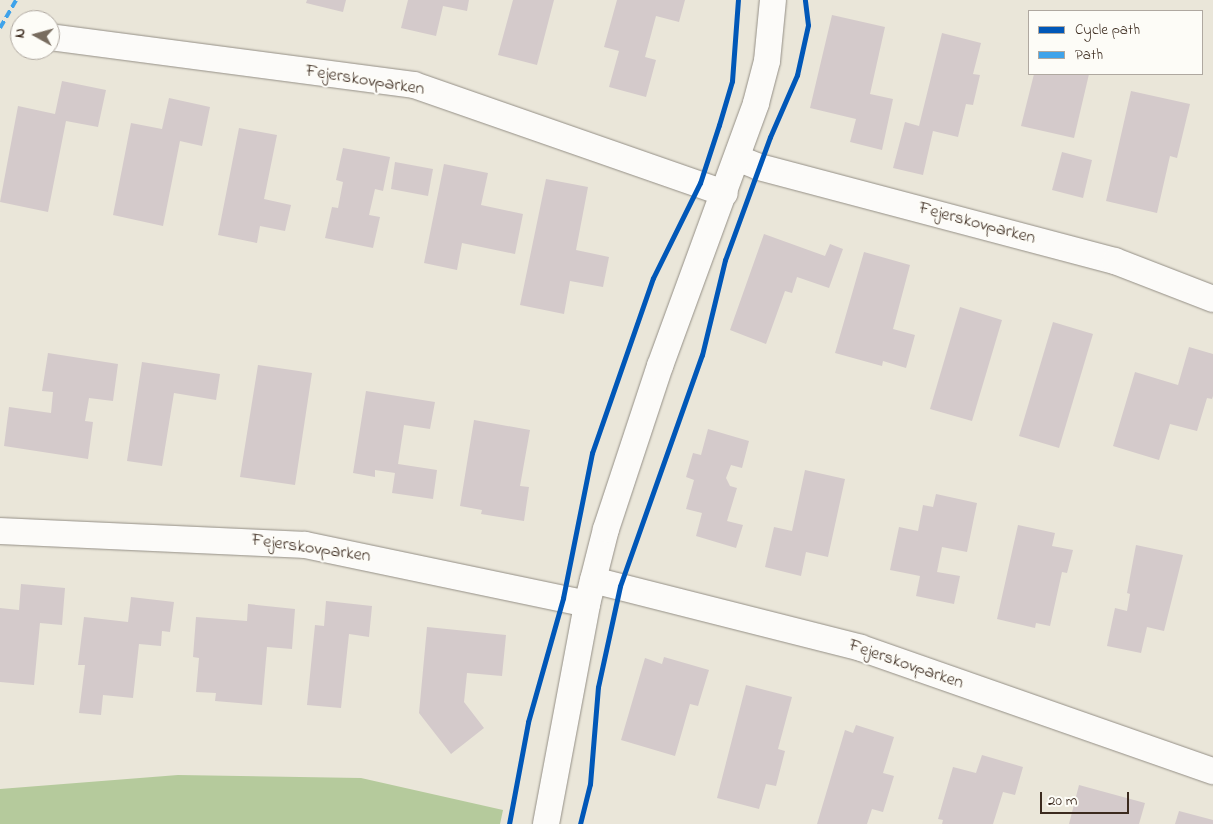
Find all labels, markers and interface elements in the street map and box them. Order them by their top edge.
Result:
north arrow [10,10,60,60]
legend [1028,10,1203,75]
text: Cycle path [1075,19,1140,41]
text: N [10,27,32,39]
text: Path [1075,44,1103,66]
street label: Fejerskovparken [304,61,426,101]
street label: Fejerskovparken [916,198,1038,250]
street label: Fejerskovparken [250,530,372,568]
street label: Fejerskovparken [846,635,966,695]
scale bar [1043,782,1132,814]
text: 20 m [1048,790,1077,812]

